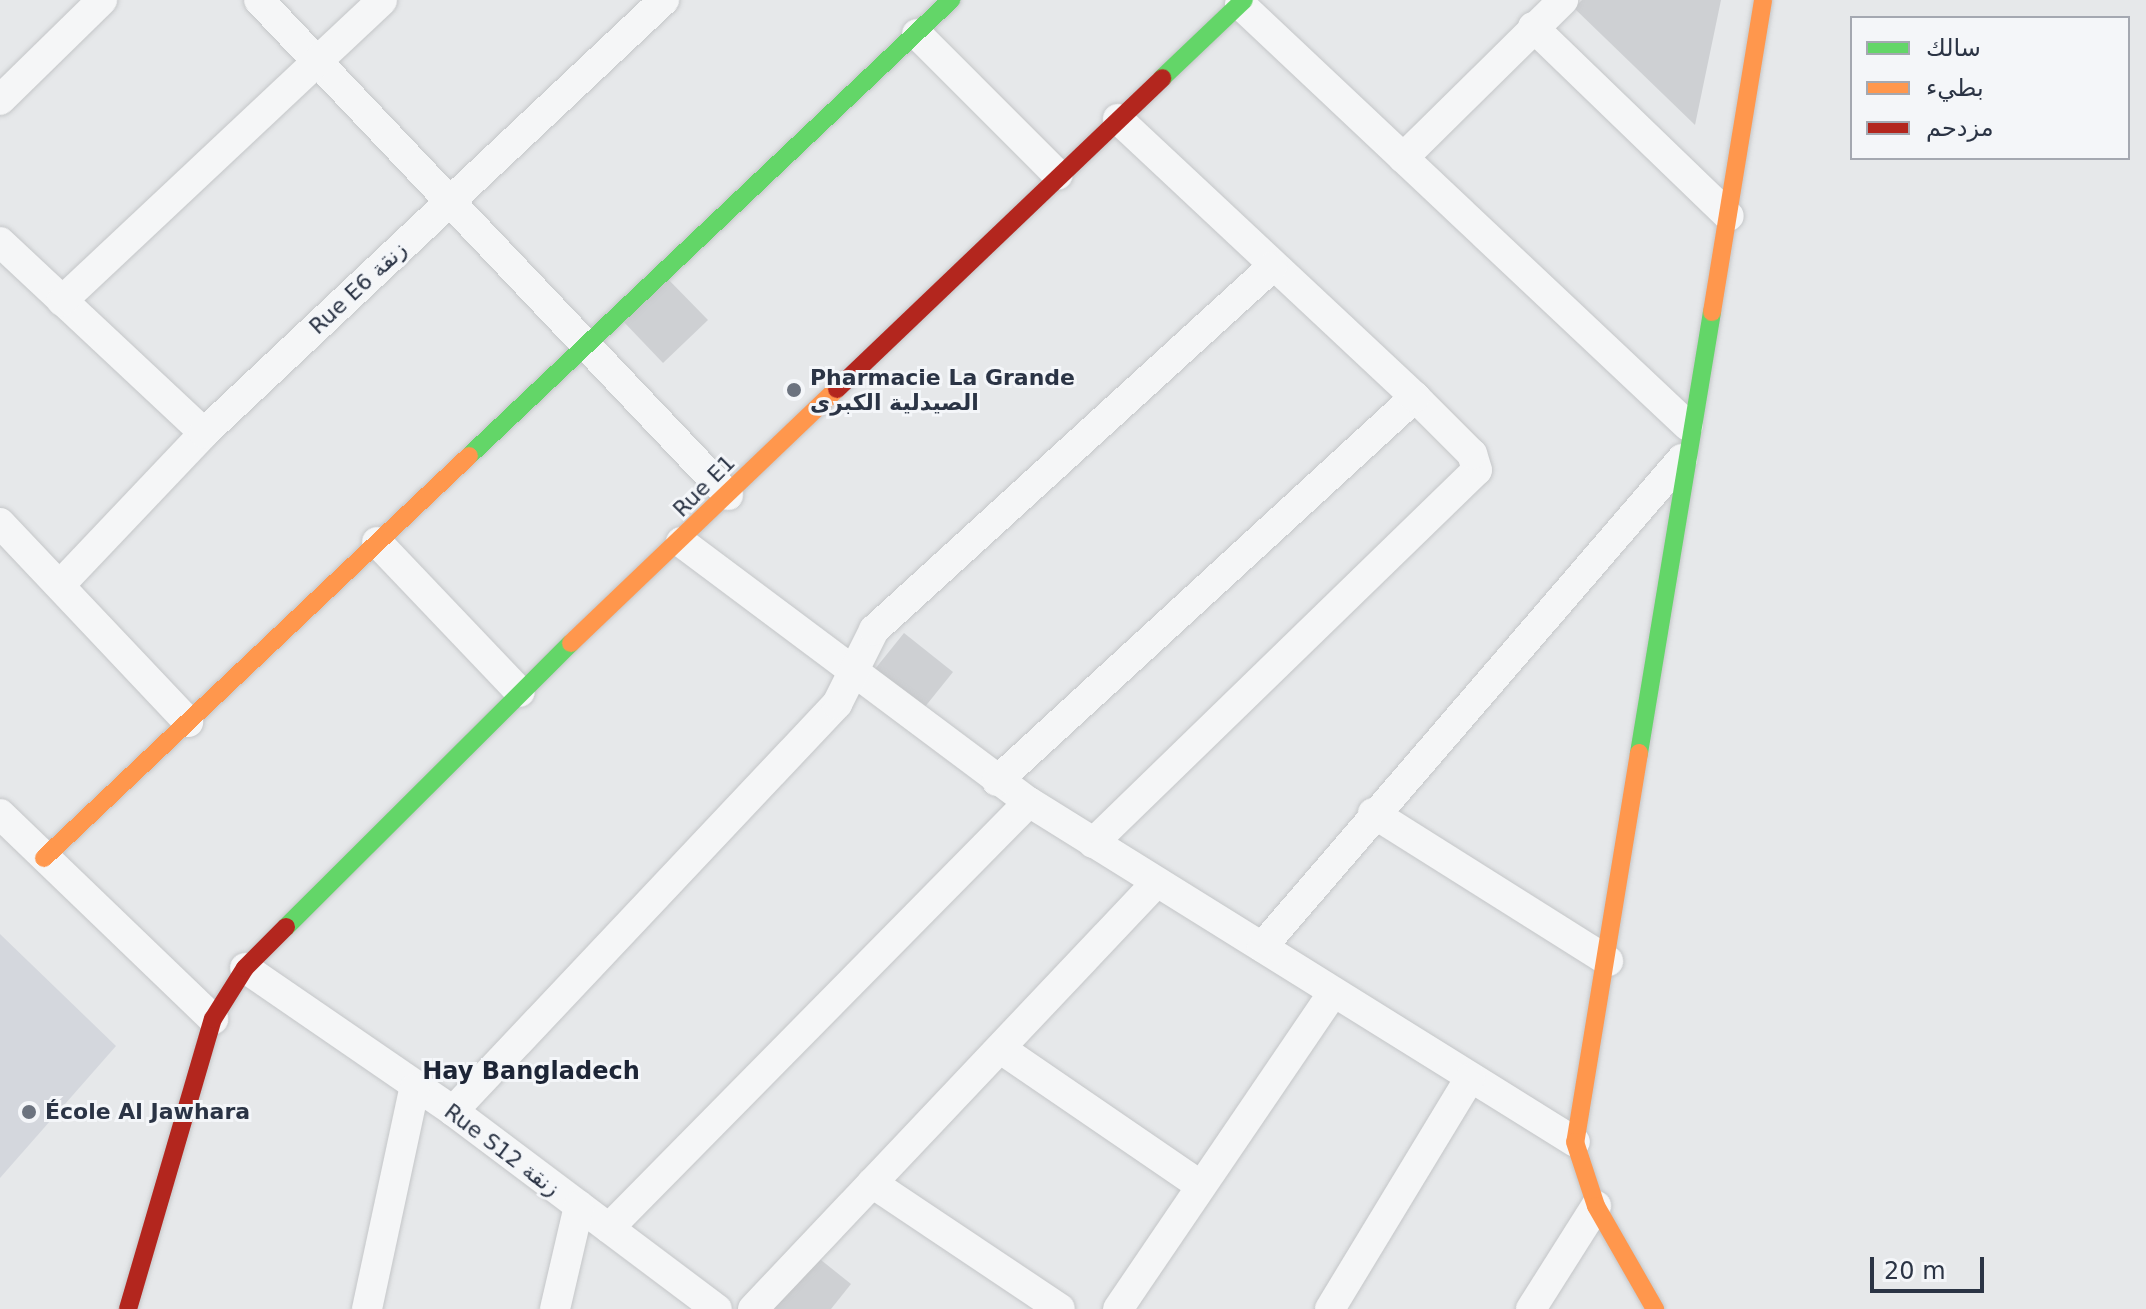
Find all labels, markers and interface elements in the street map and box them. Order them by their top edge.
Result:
legend [1850,16,2130,160]
text: سالك [1926,34,1981,62]
text: بطيء [1926,74,1984,102]
text: مزدحم [1926,114,1994,142]
street label: Rue E6 زنقة [304,236,412,340]
place label: Pharmacie La Grande الصيدلية الكبرى [810,364,1075,416]
marker: Pharmacie La Grande الصيدلية الكبرى [785,381,803,399]
street label: Rue E1 [668,450,740,522]
district label: Hay Bangladech [422,1058,640,1086]
street label: Rue S12 زنقة [439,1098,565,1202]
place label: École Al Jawhara [45,1099,250,1125]
marker: École Al Jawhara [20,1103,38,1121]
scale bar [1874,1241,1988,1291]
text: 20 m [1884,1257,1946,1285]

